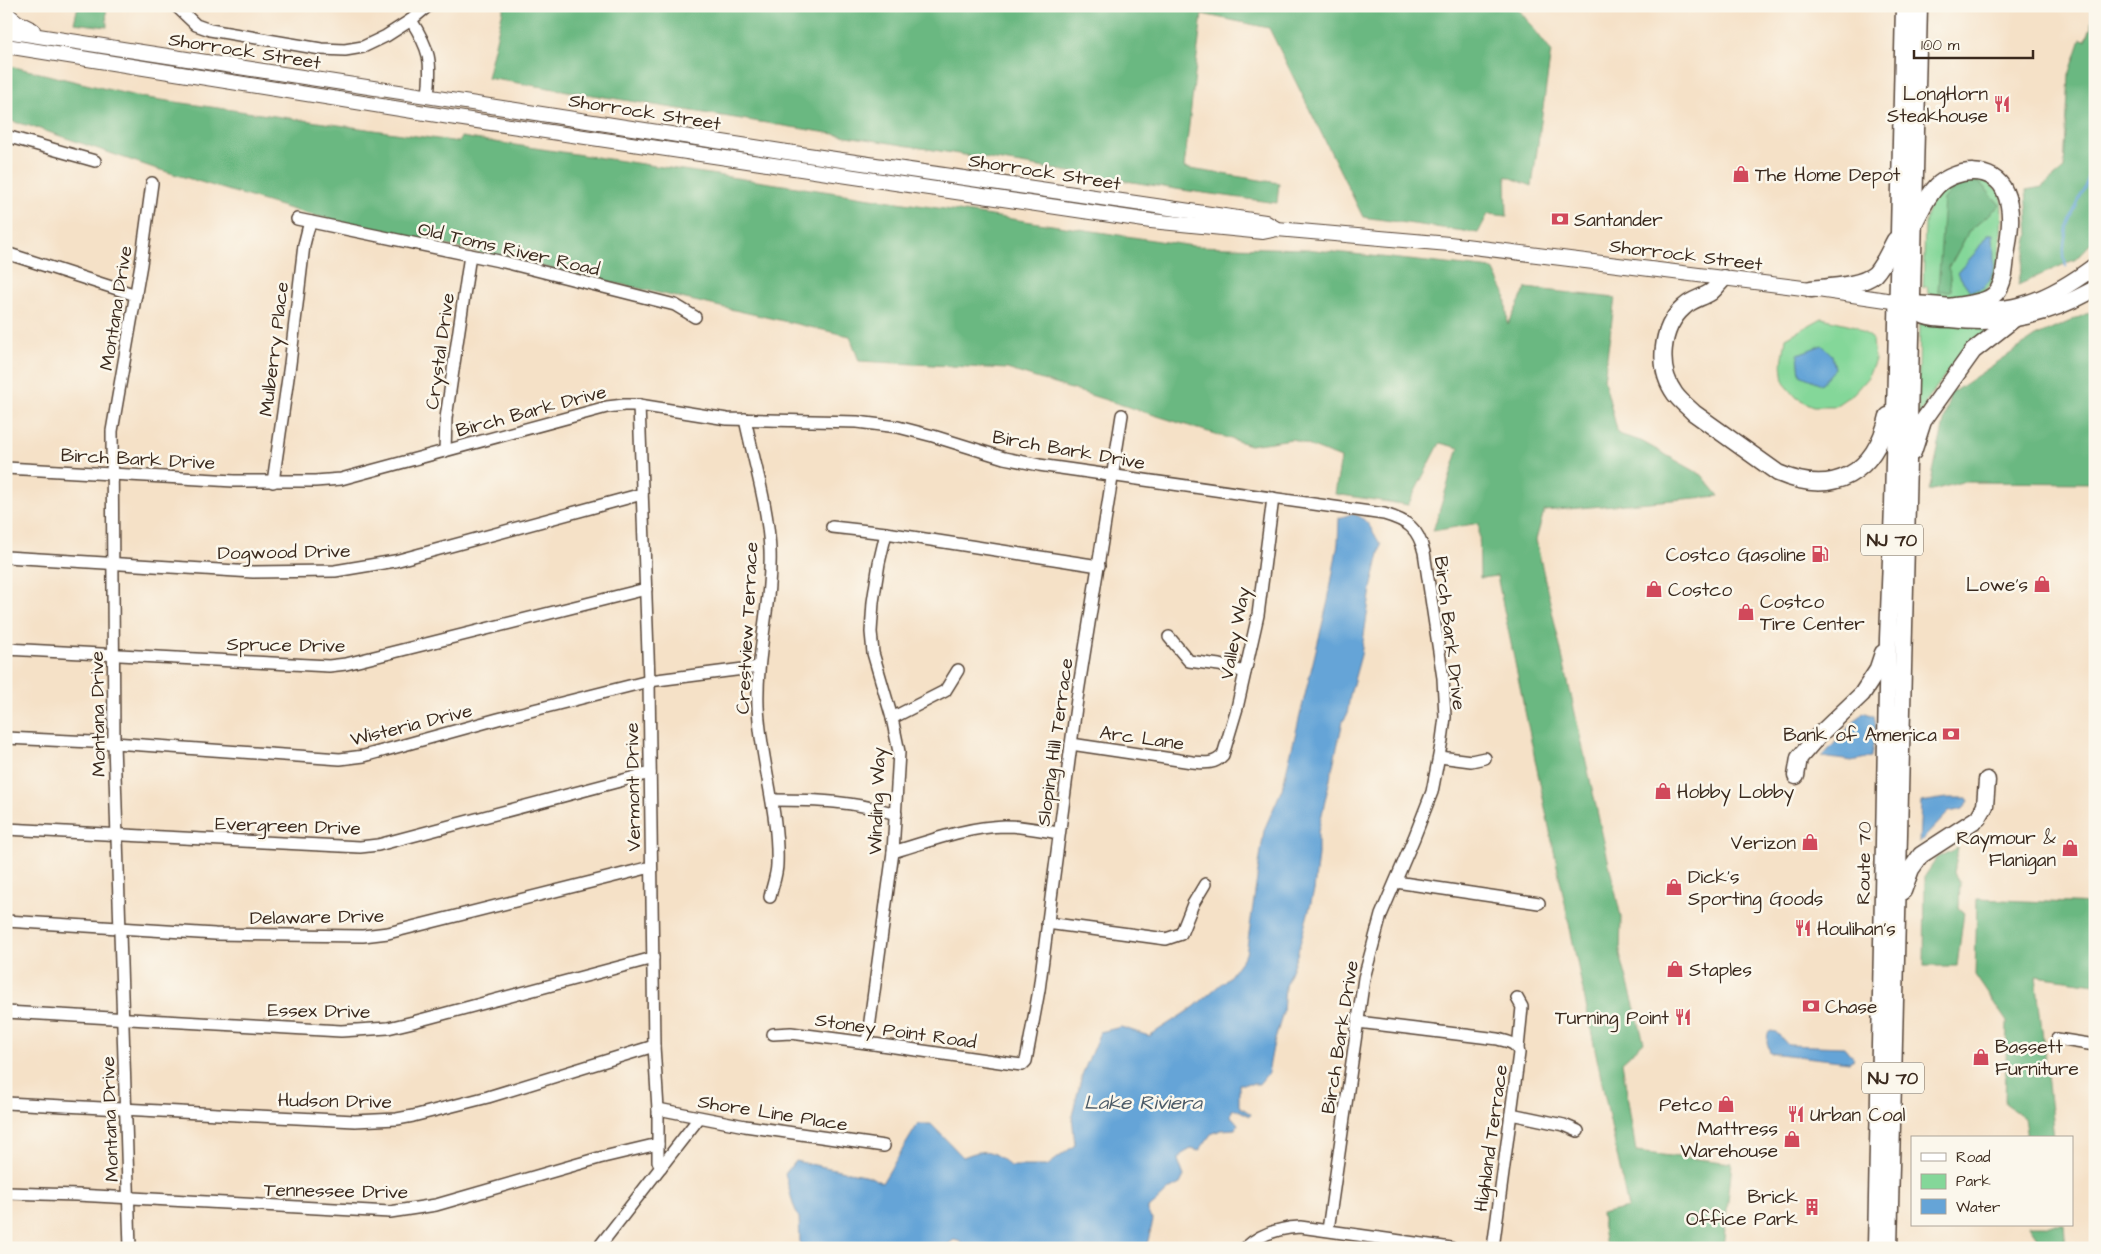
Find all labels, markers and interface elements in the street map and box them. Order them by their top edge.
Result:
street label: Shorrock Street [167,26,323,77]
scale bar [1914,28,2032,60]
text: 100 m [1921,35,1960,56]
place label: LongHorn Steakhouse [1887,81,1988,130]
street label: Shorrock Street [567,87,723,138]
restaurant icon: LongHorn Steakhouse [1992,94,2012,114]
street label: Shorrock Street [967,147,1123,198]
place label: The Home Depot [1755,162,1901,189]
shop icon: The Home Depot [1731,164,1751,184]
place label: Santander [1574,207,1663,234]
bank icon: Santander [1550,209,1570,229]
street label: Old Toms River Road [415,215,602,284]
street label: Shorrock Street [1608,233,1764,278]
street label: Montana Drive [93,244,140,372]
street label: Mulberry Place [253,280,297,418]
street label: Crystal Drive [419,291,463,411]
street label: Birch Bark Drive [453,378,610,445]
street label: Birch Bark Drive [990,424,1147,477]
street label: Birch Bark Drive [60,442,216,477]
road number: NJ 70 [1861,524,1923,556]
street label: Dogwood Drive [217,538,351,568]
street label: Crestview Terrace [730,541,765,715]
place label: Costco Gasoline [1666,542,1806,569]
fuel station icon: Costco Gasoline [1810,544,1830,564]
street label: Birch Bark Drive [1427,555,1472,712]
place label: Lowe's [1966,572,2028,599]
shop icon: Lowe's [2032,574,2052,594]
place label: Costco [1668,577,1732,604]
shop icon: Costco [1644,579,1664,599]
street label: Valley Way [1213,584,1259,682]
place label: Costco Tire Center [1760,589,1865,638]
shop icon: Costco Tire Center [1736,602,1756,622]
street label: Spruce Drive [226,631,346,660]
street label: Montana Drive [84,651,113,777]
street label: Sloping Hill Terrace [1030,657,1082,828]
street label: Wisteria Drive [348,697,475,754]
street label: Arc Lane [1098,719,1186,758]
street label: Vermont Drive [619,722,648,852]
place label: Bank of America [1783,722,1937,749]
bank icon: Bank of America [1941,724,1961,744]
street label: Winding Way [862,746,894,855]
place label: Hobby Lobby [1677,779,1795,807]
shop icon: Hobby Lobby [1653,781,1673,801]
street label: Evergreen Drive [215,810,361,844]
street label: Route 70 [1850,821,1879,905]
place label: Raymour & Flanigan [1956,825,2056,875]
place label: Verizon [1731,830,1796,857]
shop icon: Verizon [1800,832,1820,852]
shop icon: Raymour & Flanigan [2060,838,2080,858]
place label: Dick's Sporting Goods [1688,864,1823,914]
shop icon: Dick's Sporting Goods [1664,877,1684,897]
street label: Delaware Drive [250,903,384,932]
place label: Houlihan's [1817,916,1896,943]
restaurant icon: Houlihan's [1793,918,1813,938]
place label: Staples [1689,957,1752,984]
street label: Birch Bark Drive [1315,959,1366,1116]
shop icon: Staples [1665,959,1685,979]
place label: Chase [1825,994,1877,1021]
bank icon: Chase [1801,996,1821,1016]
street label: Essex Drive [267,997,371,1026]
place label: Turning Point [1555,1005,1669,1033]
street label: Stoney Point Road [813,1007,978,1057]
restaurant icon: Turning Point [1673,1007,1693,1027]
place label: Bassett Furniture [1995,1034,2079,1083]
shop icon: Bassett Furniture [1971,1047,1991,1067]
street label: Montana Drive [95,1056,126,1182]
road number: NJ 70 [1862,1062,1924,1094]
street label: Highland Terrace [1468,1063,1516,1214]
street label: Hudson Drive [278,1087,392,1116]
street label: Shore Line Place [696,1088,850,1139]
water label: Lake Riviera [1084,1089,1203,1117]
place label: Petco [1659,1092,1712,1119]
shop icon: Petco [1716,1094,1736,1114]
place label: Urban Coal [1810,1102,1905,1129]
restaurant icon: Urban Coal [1786,1104,1806,1124]
place label: Mattress Warehouse [1680,1116,1778,1165]
shop icon: Mattress Warehouse [1782,1129,1802,1149]
legend [1911,1136,2074,1226]
text: Road [1956,1147,1991,1168]
text: Park [1956,1171,1991,1192]
street label: Tennessee Drive [264,1177,408,1206]
place label: Brick Office Park [1686,1184,1798,1233]
building icon: Brick Office Park [1802,1197,1822,1217]
text: Water [1956,1197,2000,1218]

